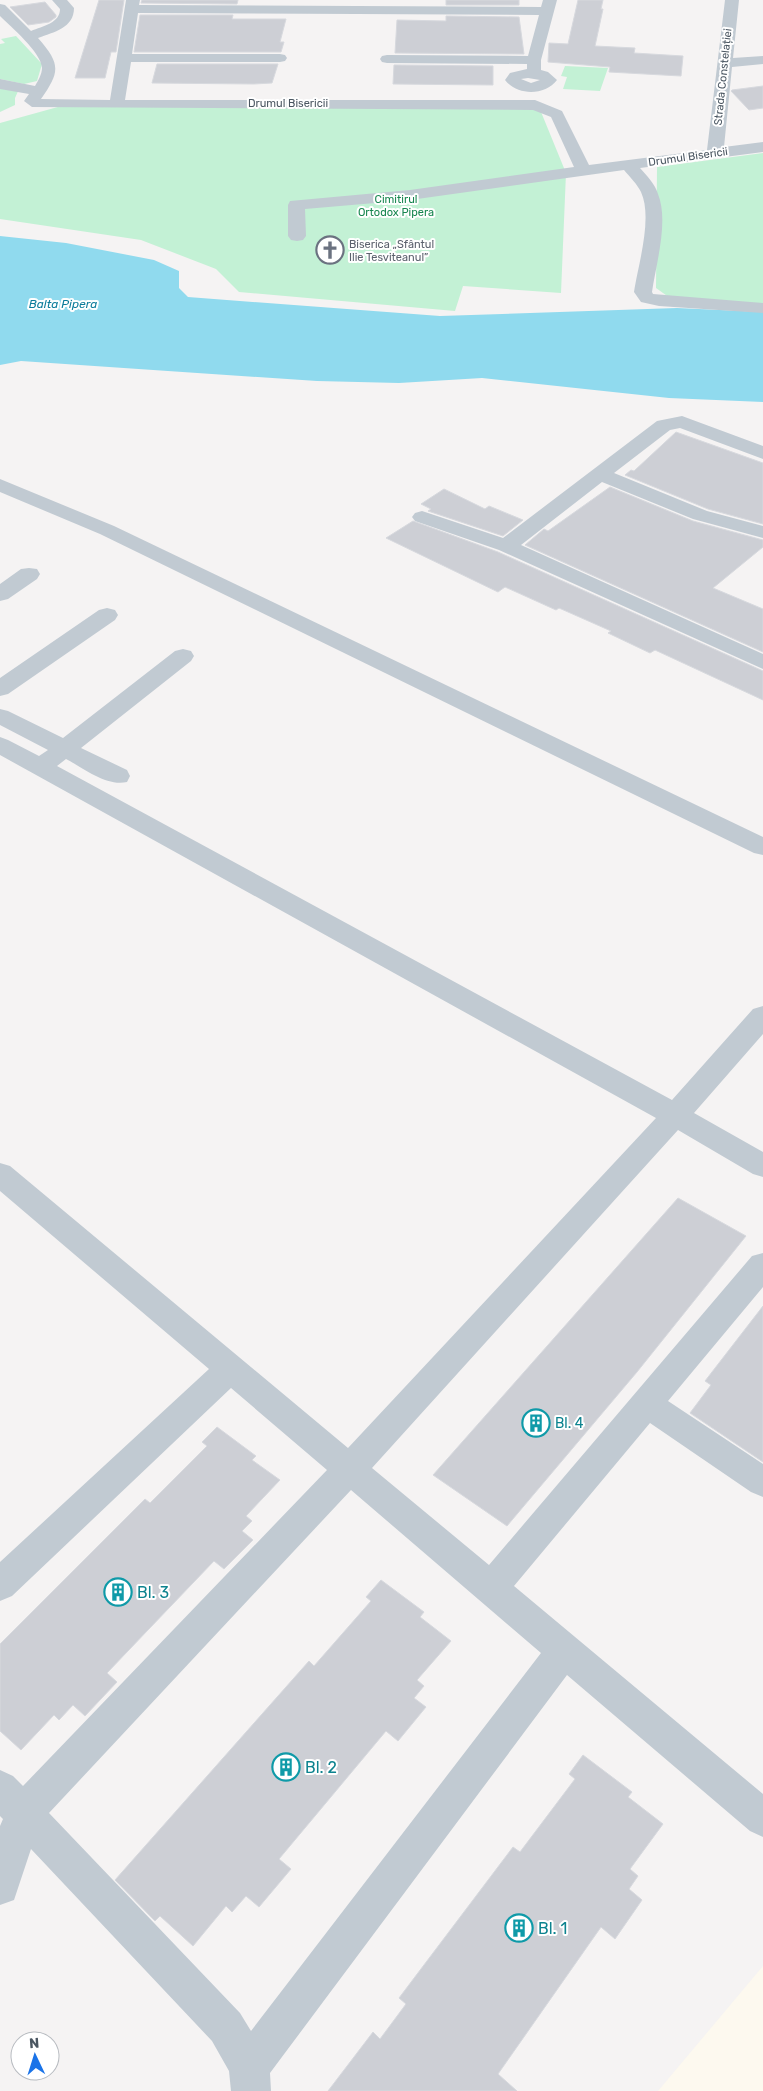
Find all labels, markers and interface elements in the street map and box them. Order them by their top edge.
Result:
street label: Strada Constelației [711,28,735,126]
street label: Drumul Bisericii [248,97,328,110]
street label: Drumul Bisericii [647,145,729,169]
park label: Cimitirul Ortodox Pipera [358,193,434,219]
church icon: Biserica „Sfântul Ilie Tesviteanul” [315,235,345,265]
place label: Biserica „Sfântul Ilie Tesviteanul” [349,238,434,264]
water label: Balta Pipera [29,297,97,311]
building icon: Bl. 4 [521,1408,551,1438]
place label: Bl. 4 [555,1415,584,1432]
building icon: Bl. 3 [103,1577,133,1607]
place label: Bl. 3 [137,1583,169,1602]
building icon: Bl. 2 [271,1752,301,1782]
place label: Bl. 2 [305,1758,337,1777]
building icon: Bl. 1 [504,1913,534,1943]
place label: Bl. 1 [538,1919,567,1938]
north arrow [10,2031,60,2081]
text: N [29,2035,40,2052]

